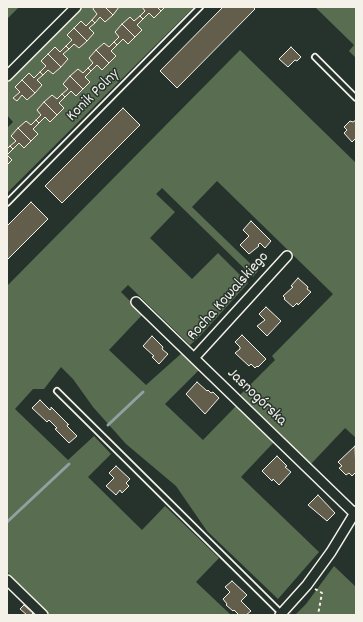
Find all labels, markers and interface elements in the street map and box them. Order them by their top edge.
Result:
street label: Konik Polny [63,65,125,127]
street label: Rocha Kowalskiego [184,248,274,346]
street label: Jasnogórska [222,365,290,431]

